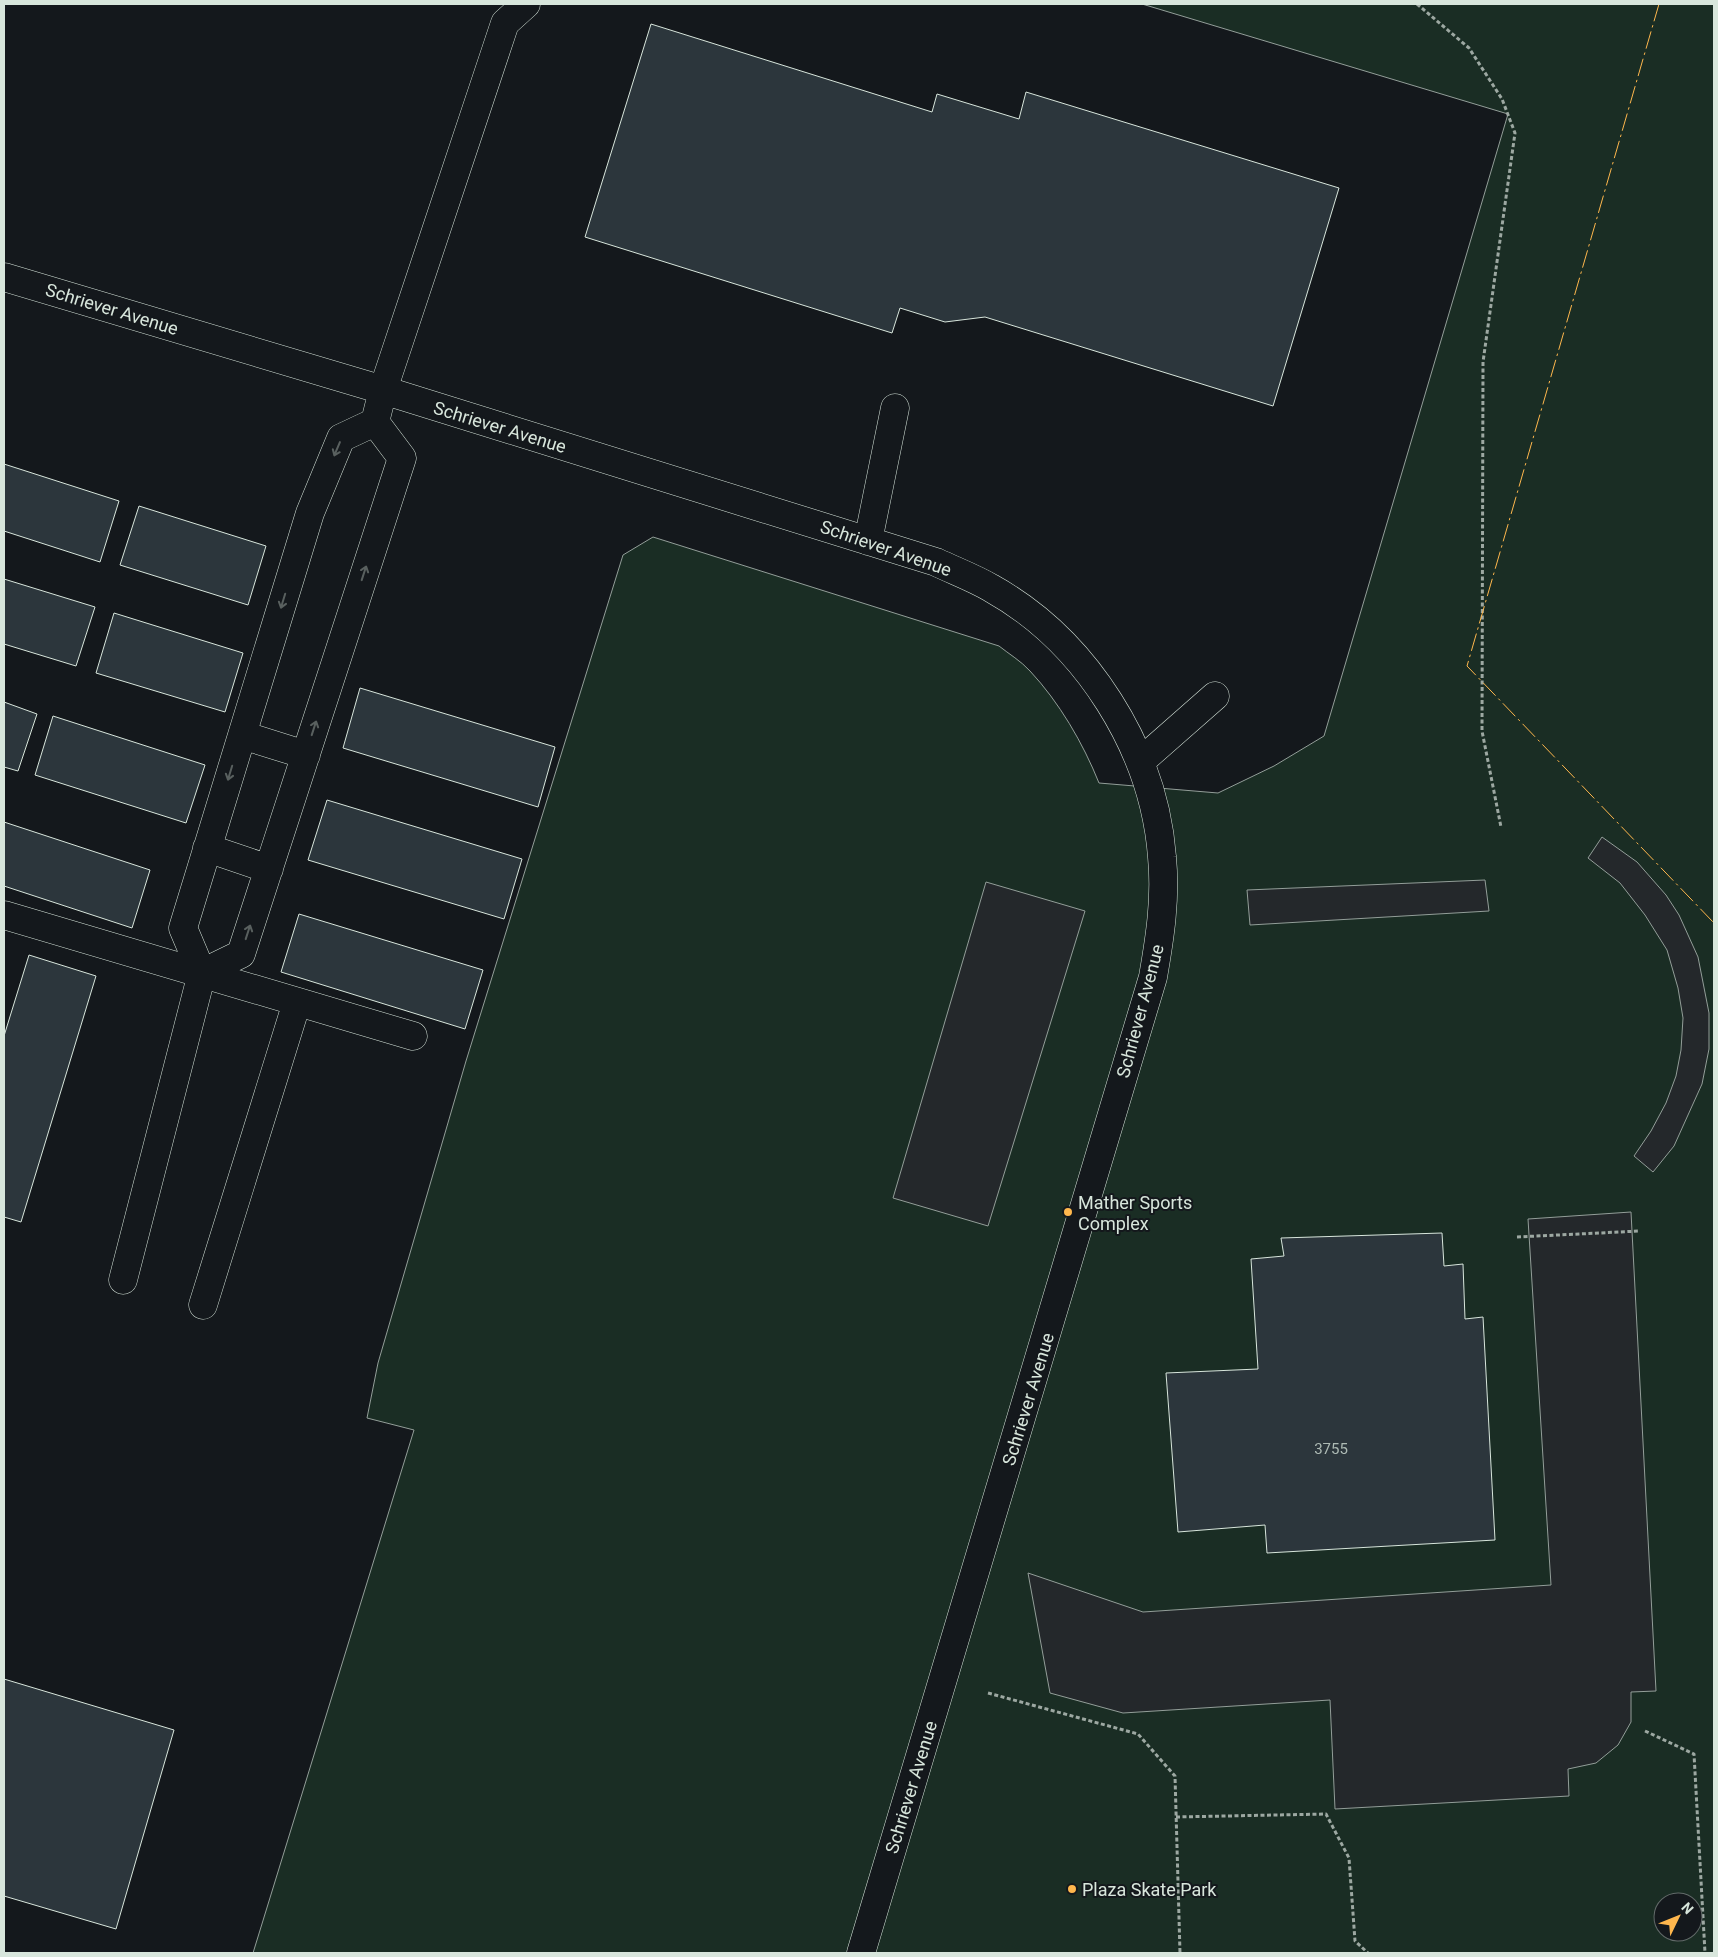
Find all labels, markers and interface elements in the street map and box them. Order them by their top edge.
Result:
street label: Schriever Avenue [43,279,181,339]
street label: Schriever Avenue [431,397,569,457]
one-way arrow [332,440,341,456]
street label: Schriever Avenue [818,516,954,580]
one-way arrow [359,565,369,581]
one-way arrow [277,593,287,609]
one-way arrow [310,720,319,736]
one-way arrow [224,765,234,781]
one-way arrow [244,925,253,941]
street label: Schriever Avenue [1112,942,1168,1080]
place label: Mather Sports Complex [1078,1192,1192,1234]
marker: Mather Sports Complex [1062,1206,1074,1218]
street label: Schriever Avenue [998,1330,1058,1468]
house number: 3755 [1314,1440,1348,1458]
street label: Schriever Avenue [881,1718,941,1856]
place label: Plaza Skate Park [1082,1879,1217,1900]
marker: Plaza Skate Park [1066,1883,1078,1895]
north arrow [1653,1892,1703,1942]
text: N [1678,1899,1697,1917]

